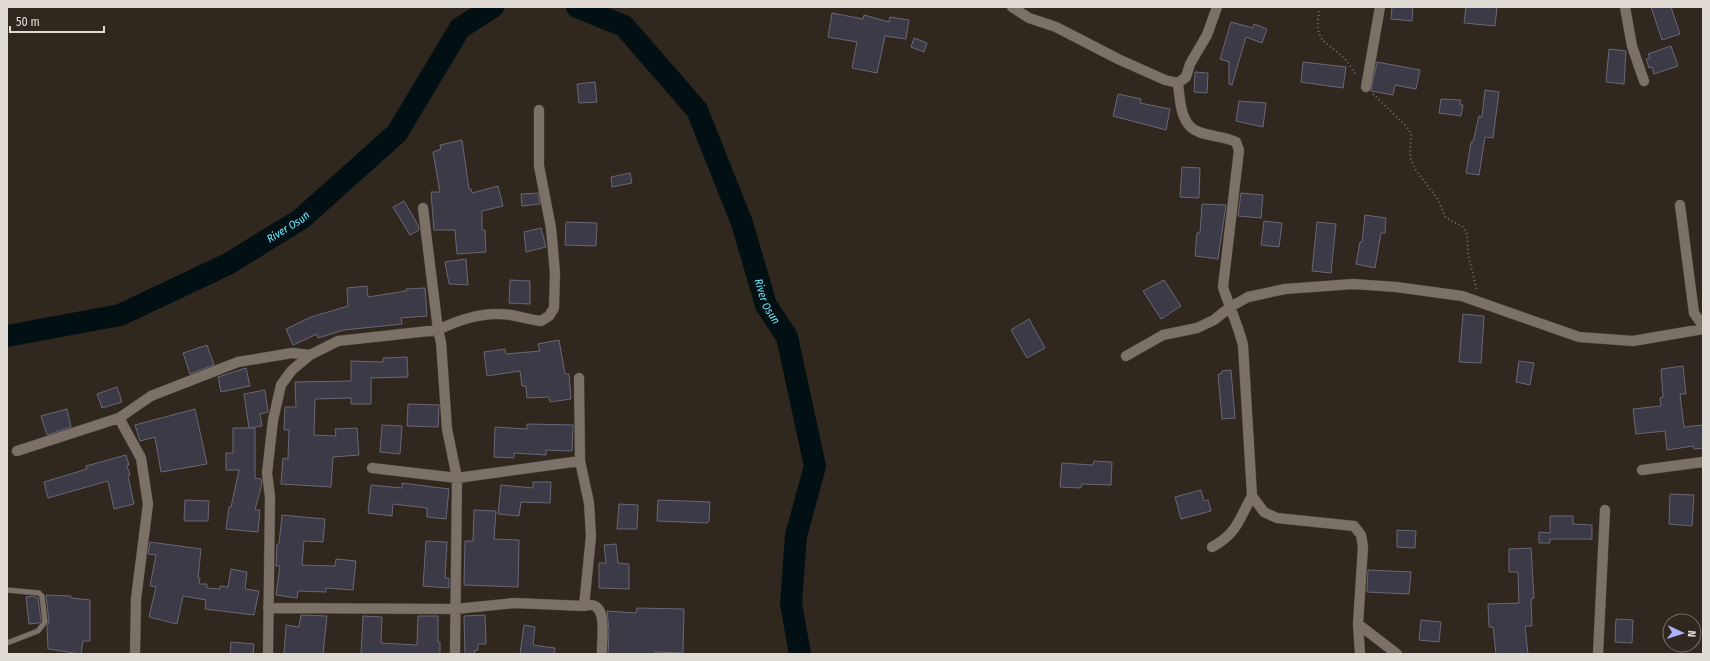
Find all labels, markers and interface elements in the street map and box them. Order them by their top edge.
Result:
scale bar [10,8,104,34]
text: 50 m [16,15,40,29]
water label: River Osun [264,208,312,245]
water label: River Osun [752,277,783,326]
north arrow [1662,613,1702,653]
text: N [1685,630,1698,637]

